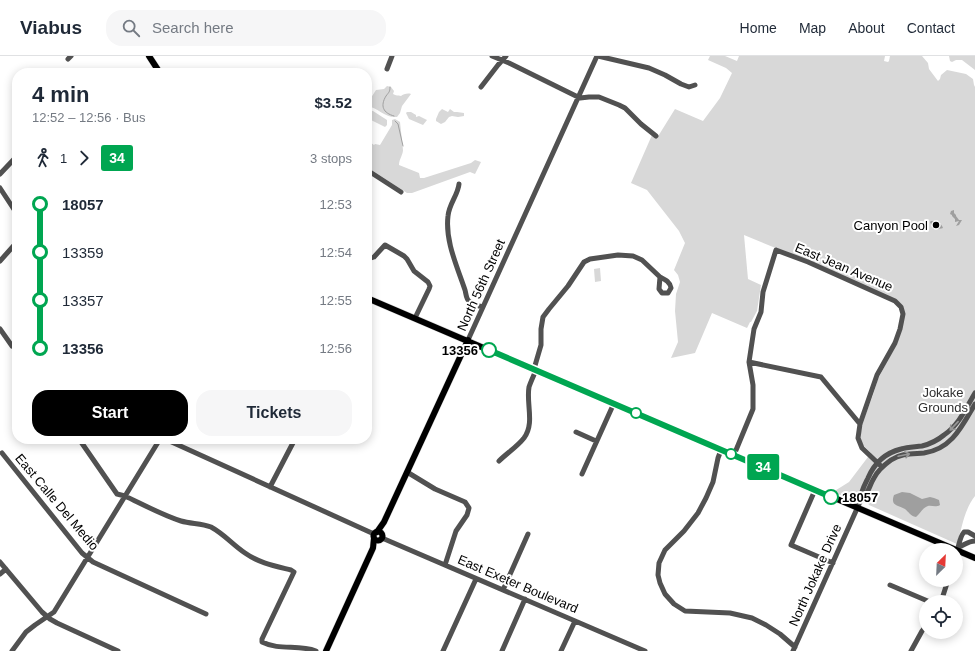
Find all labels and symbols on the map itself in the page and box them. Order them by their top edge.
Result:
place label: Canyon Pool [854,218,928,233]
marker: Canyon Pool [931,220,941,230]
street label: North 56th Street [454,236,508,333]
street label: East Jean Avenue [793,240,895,294]
marker: 13356 [481,342,497,358]
place label: 13356 [442,343,478,358]
park label: Jokake Grounds [918,385,968,415]
unlabelled marker [630,407,642,419]
one-way arrow [949,421,959,431]
unlabelled marker [725,448,737,460]
street label: East Calle Del Medio [12,451,102,553]
one-way arrow [897,451,910,459]
line badge: 34 [745,454,781,480]
marker: 18057 [823,489,839,505]
place label: 18057 [842,490,878,505]
street label: North Jokake Drive [786,521,844,629]
north arrow [919,543,963,587]
street label: East Exeter Boulevard [456,552,580,616]

